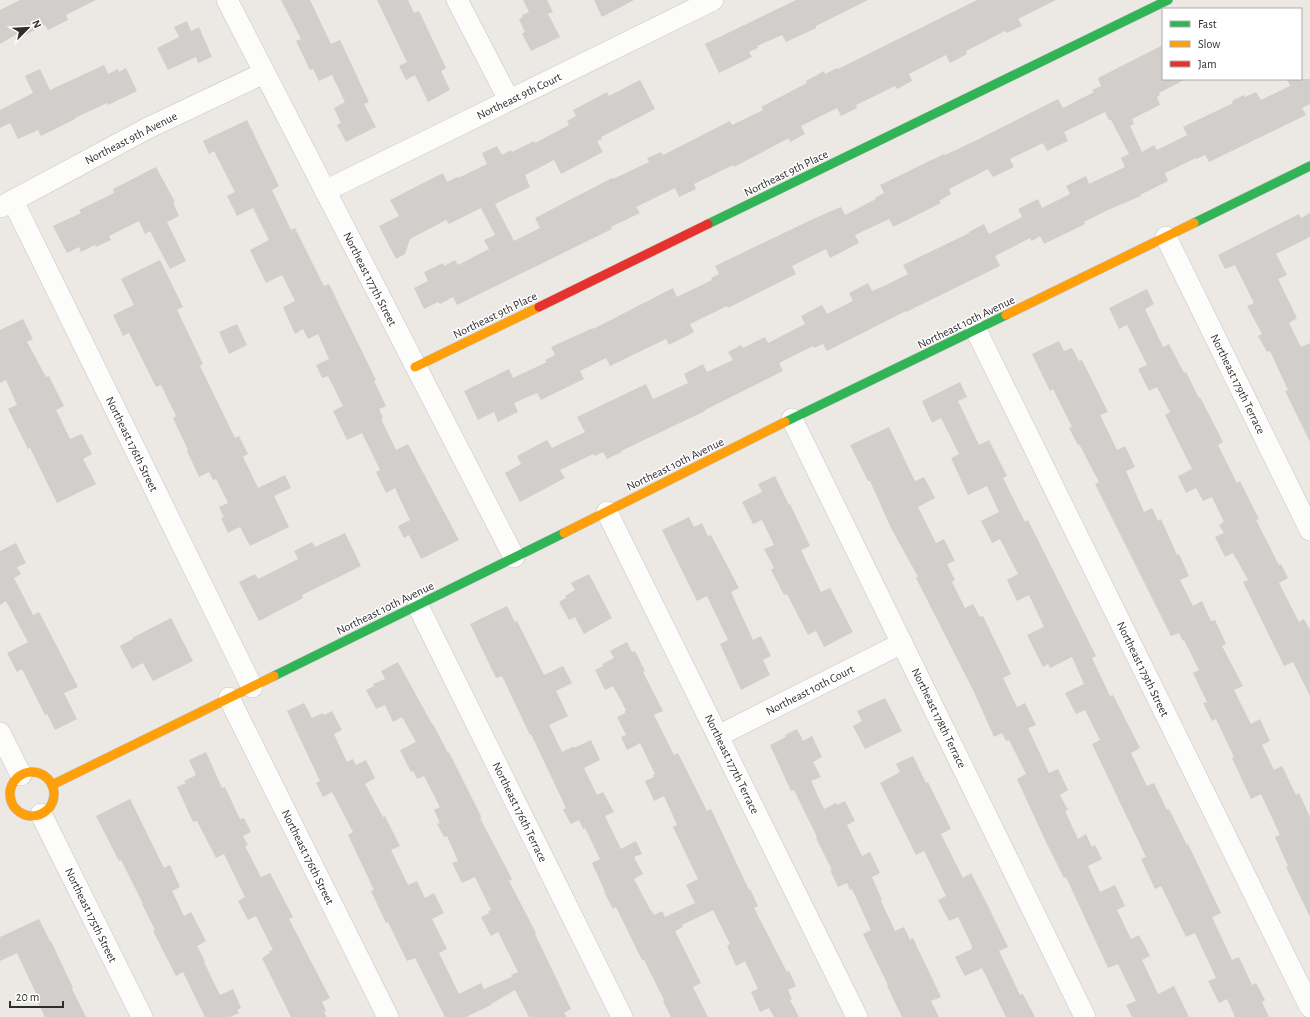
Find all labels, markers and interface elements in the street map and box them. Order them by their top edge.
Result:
north arrow [8,8,48,48]
legend [1162,8,1302,80]
text: N [30,18,43,30]
text: Fast [1198,18,1217,30]
text: Slow [1198,38,1220,50]
text: Jam [1198,58,1217,70]
street label: Northeast 9th Court [475,70,563,122]
street label: Northeast 9th Avenue [83,110,179,166]
street label: Northeast 9th Place [742,148,830,198]
street label: Northeast 177th Street [341,230,399,328]
street label: Northeast 9th Place [451,290,539,340]
street label: Northeast 10th Avenue [916,293,1016,351]
street label: Northeast 179th Terrace [1209,332,1267,436]
street label: Northeast 176th Street [104,395,160,494]
street label: Northeast 10th Avenue [625,435,725,493]
street label: Northeast 10th Avenue [335,579,435,637]
street label: Northeast 179th Street [1115,620,1171,719]
street label: Northeast 10th Court [764,663,856,717]
street label: Northeast 178th Terrace [910,666,968,770]
street label: Northeast 177th Terrace [703,712,761,816]
street label: Northeast 176th Terrace [491,760,549,864]
street label: Northeast 176th Street [280,808,336,907]
street label: Northeast 175th Street [63,866,119,964]
scale bar [10,983,63,1009]
text: 20 m [16,991,39,1003]

